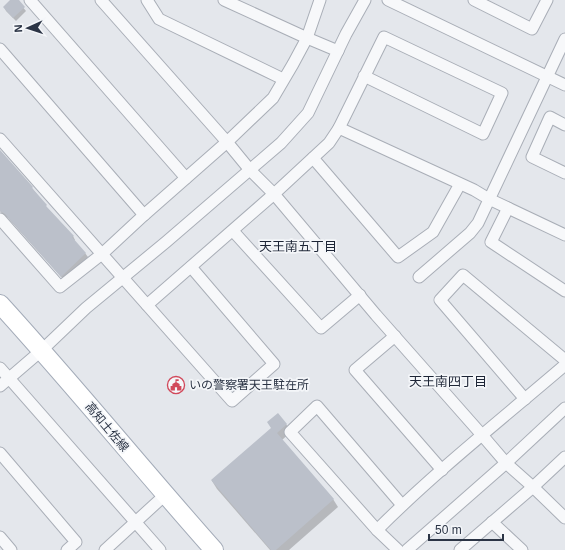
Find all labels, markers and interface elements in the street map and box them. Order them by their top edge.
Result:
north arrow [8,8,48,48]
text: N [12,24,24,33]
district label: 天王南五丁目 [259,239,337,254]
district label: 天王南四丁目 [409,374,487,389]
public building icon: いの警察署天王駐在所 [166,375,186,395]
place label: いの警察署天王駐在所 [189,378,309,392]
street label: 高知土佐線 [82,400,132,454]
scale bar [429,516,503,542]
text: 50 m [435,523,462,537]

